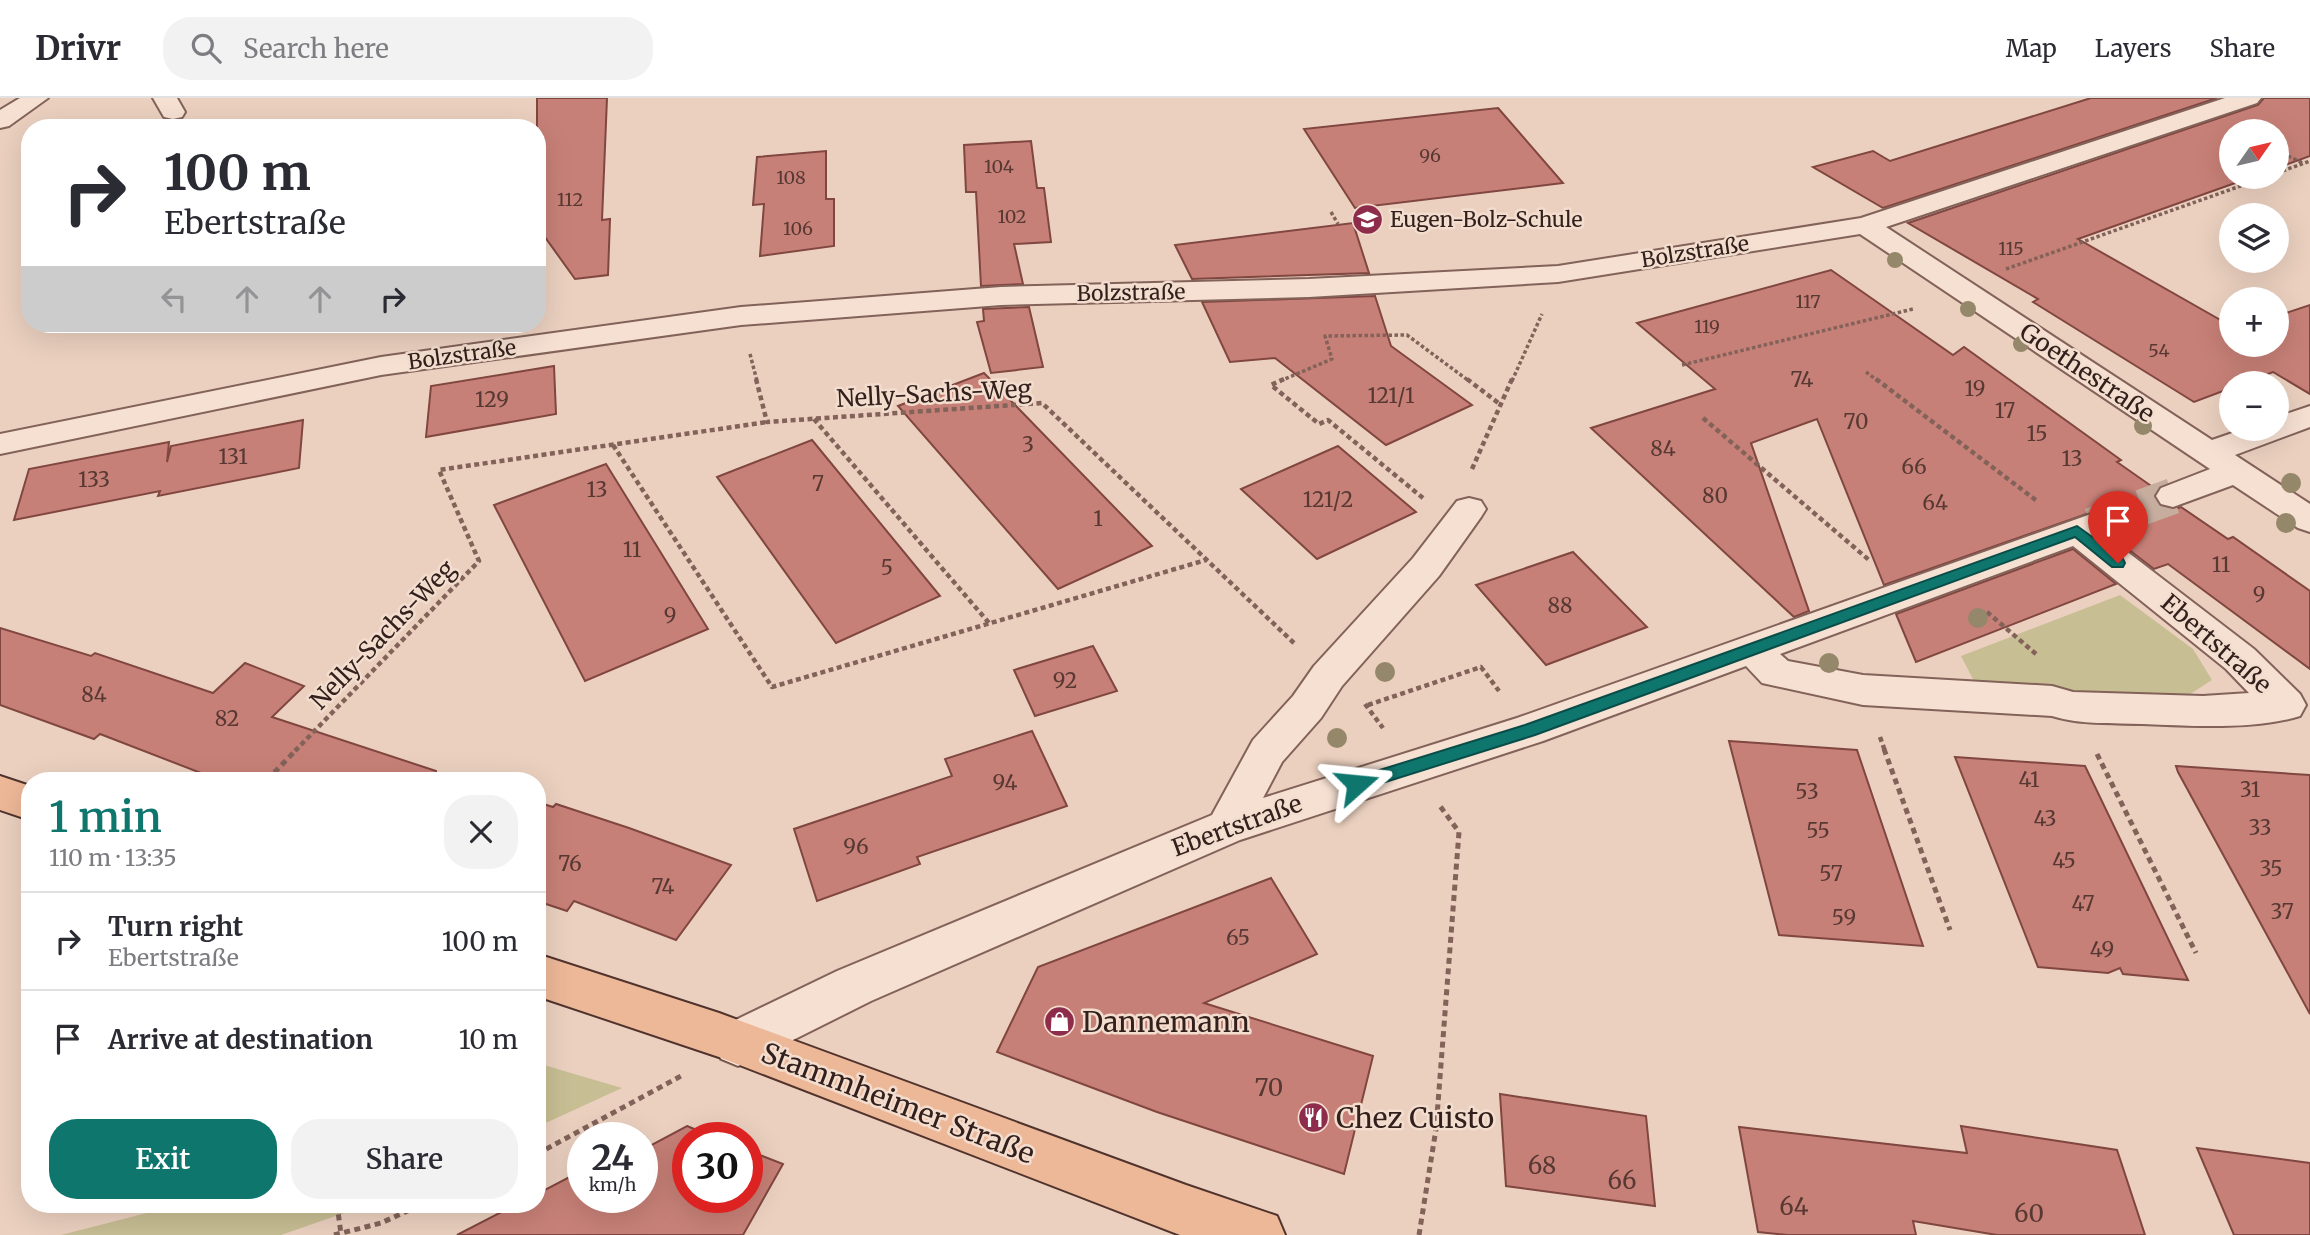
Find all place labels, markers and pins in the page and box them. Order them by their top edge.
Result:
school or university icon: Eugen-Bolz-Schule [1350,203,1384,237]
place label: Eugen-Bolz-Schule [1390,206,1582,233]
pin [2088,491,2148,563]
place label: Dannemann [1082,1004,1250,1040]
shop icon: Dannemann [1042,1005,1076,1039]
place label: Chez Cuisto [1336,1100,1494,1136]
restaurant icon: Chez Cuisto [1296,1101,1330,1135]

